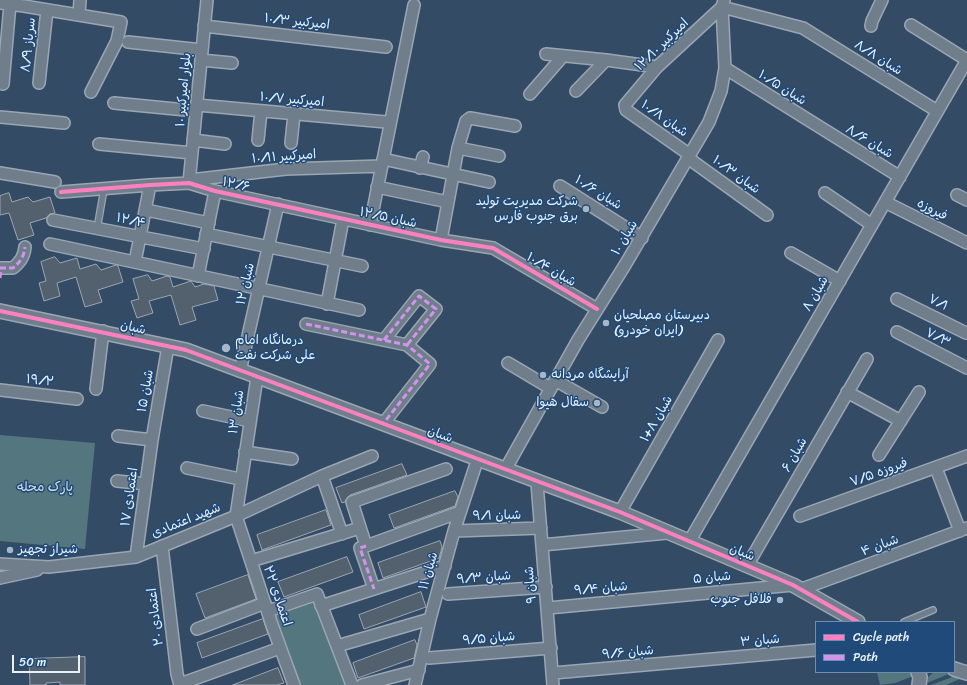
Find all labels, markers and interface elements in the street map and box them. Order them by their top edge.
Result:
street label: ۱۰/۳ امیرکبیر [263,11,331,33]
street label: ۱۲/۱۰ امیرکبیر [632,15,692,75]
street label: ۸/۹ سرباز [18,17,40,73]
street label: ۸/۸ شبان [851,37,905,79]
street label: ۱۰ بلوار امیرکبیر [173,52,195,128]
street label: ۱۰/۵ شبان [755,67,809,109]
street label: ۱۰/۷ امیرکبیر [259,89,325,111]
street label: ۱۰/۸ شبان [638,97,690,141]
street label: ۸/۶ شبان [842,122,896,162]
street label: ۱۰/۱۱ امیرکبیر [251,147,317,167]
street label: ۱۰/۳ شبان [709,152,763,198]
street label: ۱۰/۶ شبان [572,172,624,214]
street label: ۱۲/۶ [221,174,251,196]
place label: شرکت مدیریت تولید برق جنوب فارس [476,194,578,225]
street label: فیروزه [914,196,950,224]
street label: ۱۲/۵ شبان [358,204,418,232]
marker: شرکت مدیریت تولید برق جنوب فارس [581,204,591,214]
street label: ۱۲/۴ [115,211,147,231]
street label: ۱۰ شبان [608,218,642,258]
street label: ۱۰/۴ شبان [524,250,578,290]
street label: ۱۲ شبان [234,261,258,307]
street label: ۸ شبان [800,274,832,314]
street label: ۷/۱ [925,291,951,315]
place label: دبیرستان مصلحیان (ایران خودرو) [614,308,710,339]
street label: شبان [119,317,147,339]
marker: دبیرستان مصلحیان (ایران خودرو) [601,318,611,328]
street label: ۷/۳ [923,325,953,351]
place label: درمانگاه امام علی شرکت نفت [235,333,315,364]
marker: درمانگاه امام علی شرکت نفت [220,342,232,354]
place label: آرایشگاه مردانه [551,367,629,383]
street label: ۱۵ شبان [135,369,157,413]
marker: آرایشگاه مردانه [538,370,548,380]
street label: ۱۹/۲ [25,372,55,390]
street label: ۱۳ شبان [226,389,248,435]
street label: ۱+۸ شبان [638,393,676,445]
place label: سفال هیوا [536,395,589,411]
marker: سفال هیوا [592,398,602,408]
street label: شبان [425,423,455,447]
street label: ۶ شبان [779,435,811,475]
street label: ۷/۵ فیروزه [848,455,910,491]
street label: ۱۷ اعتمادی [118,467,142,527]
park label: پارک محله [17,480,73,496]
street label: شهید اعتمادی [149,500,223,542]
street label: ۹/۱ شبان [473,508,521,524]
street label: ۴ شبان [859,532,901,560]
street label: شبان [727,541,757,565]
place label: شیراز تجهیز [18,542,78,558]
marker: شیراز تجهیز [5,545,15,555]
street label: ۱۱ شبان [416,550,442,592]
street label: ۲۲ اعتمادی [259,564,295,628]
street label: ۹ شبان [522,566,540,604]
street label: ۹/۳ شبان [456,568,512,588]
street label: ۵ شبان [692,569,732,587]
street label: ۹/۴ شبان [574,579,628,599]
street label: ۲۰ اعتمادی [145,587,167,647]
place label: فلافل جنوب [710,592,772,608]
marker: فلافل جنوب [775,595,785,605]
legend [815,621,955,673]
text: Cycle path [853,626,909,648]
street label: ۹/۵ شبان [462,629,516,649]
street label: ۳ شبان [739,631,781,651]
street label: ۹/۶ شبان [602,643,654,663]
text: Path [853,646,878,668]
scale bar [14,647,82,673]
text: 50 m [19,651,46,673]

